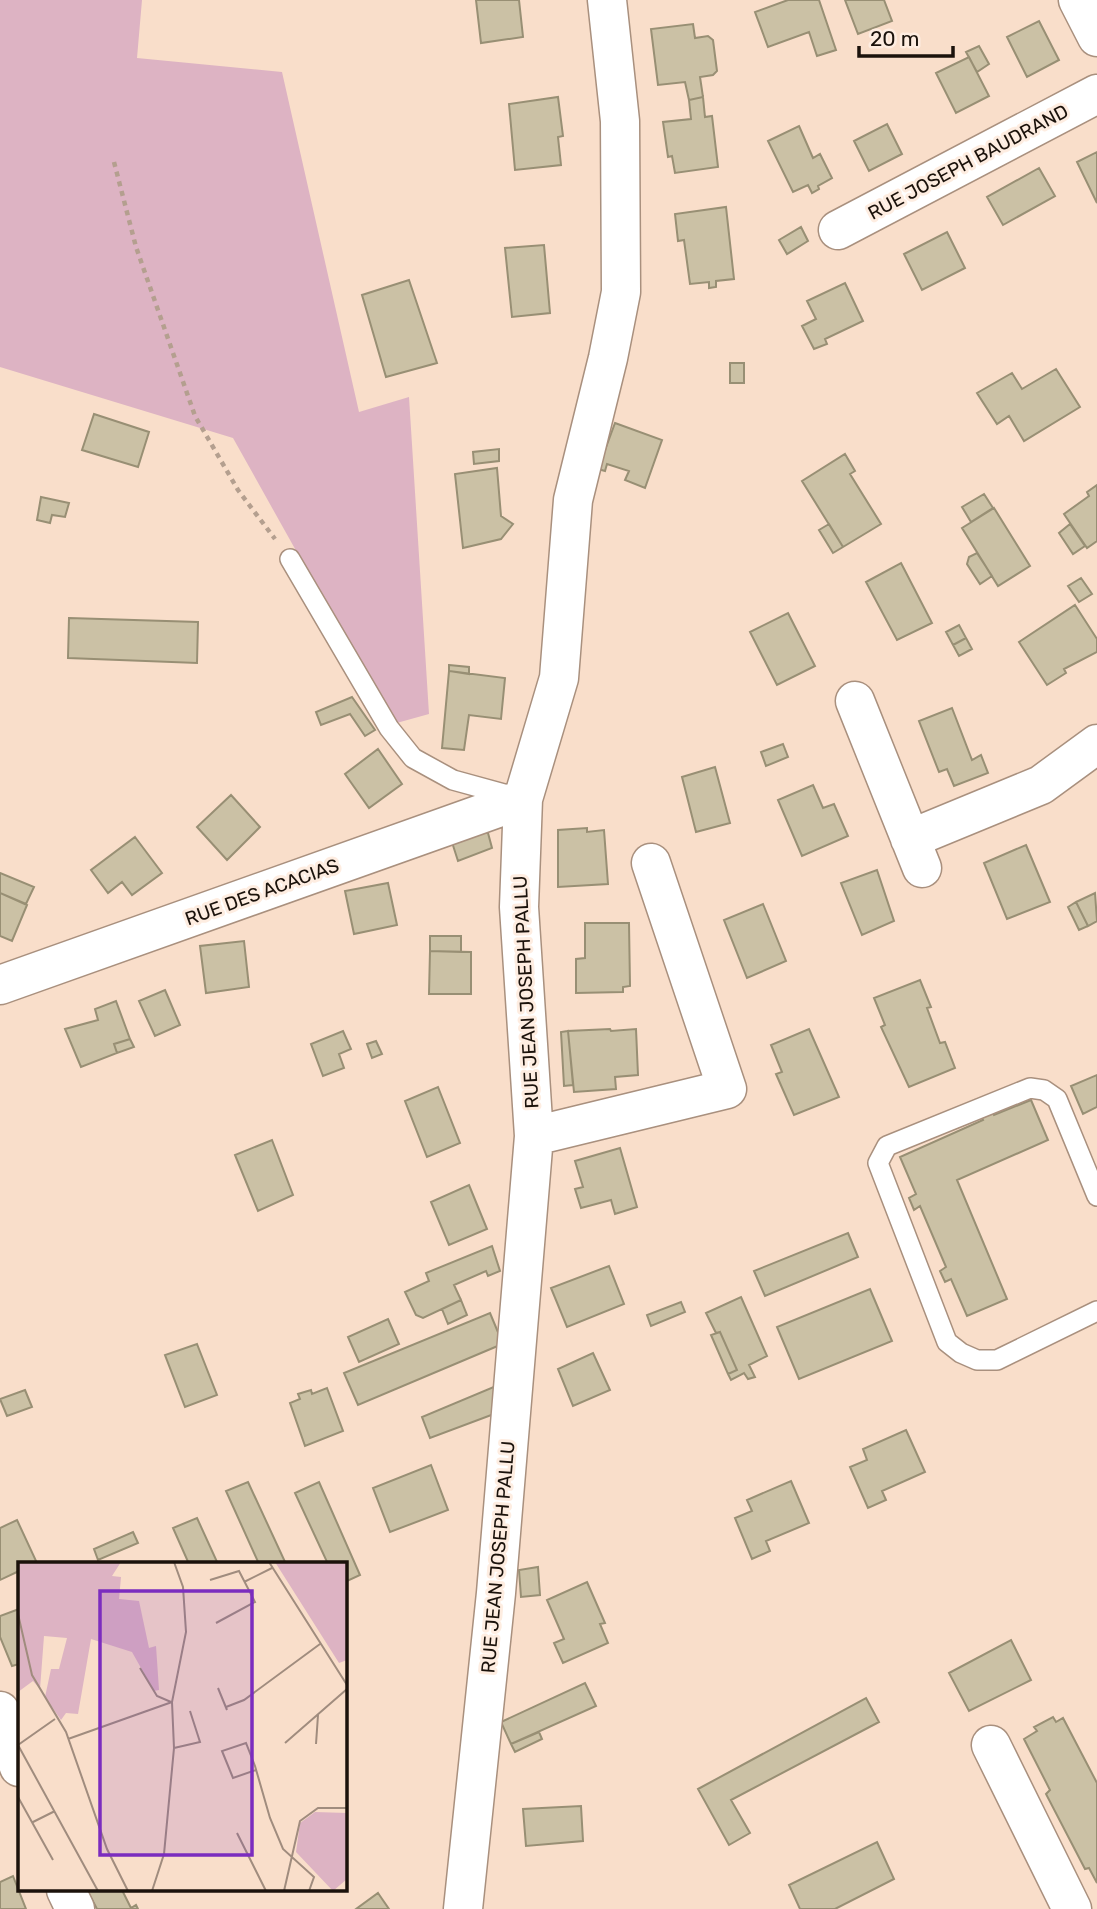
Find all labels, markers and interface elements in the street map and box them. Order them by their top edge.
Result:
scale bar [859,14,954,58]
text: 20 m [870,26,919,51]
street label: RUE JOSEPH BAUDRAND [864,99,1072,225]
street label: RUE DES ACACIAS [182,853,342,931]
street label: RUE JEAN JOSEPH PALLU [508,875,544,1109]
street label: RUE JEAN JOSEPH PALLU [476,1440,520,1674]
inset map [18,1562,346,1892]

